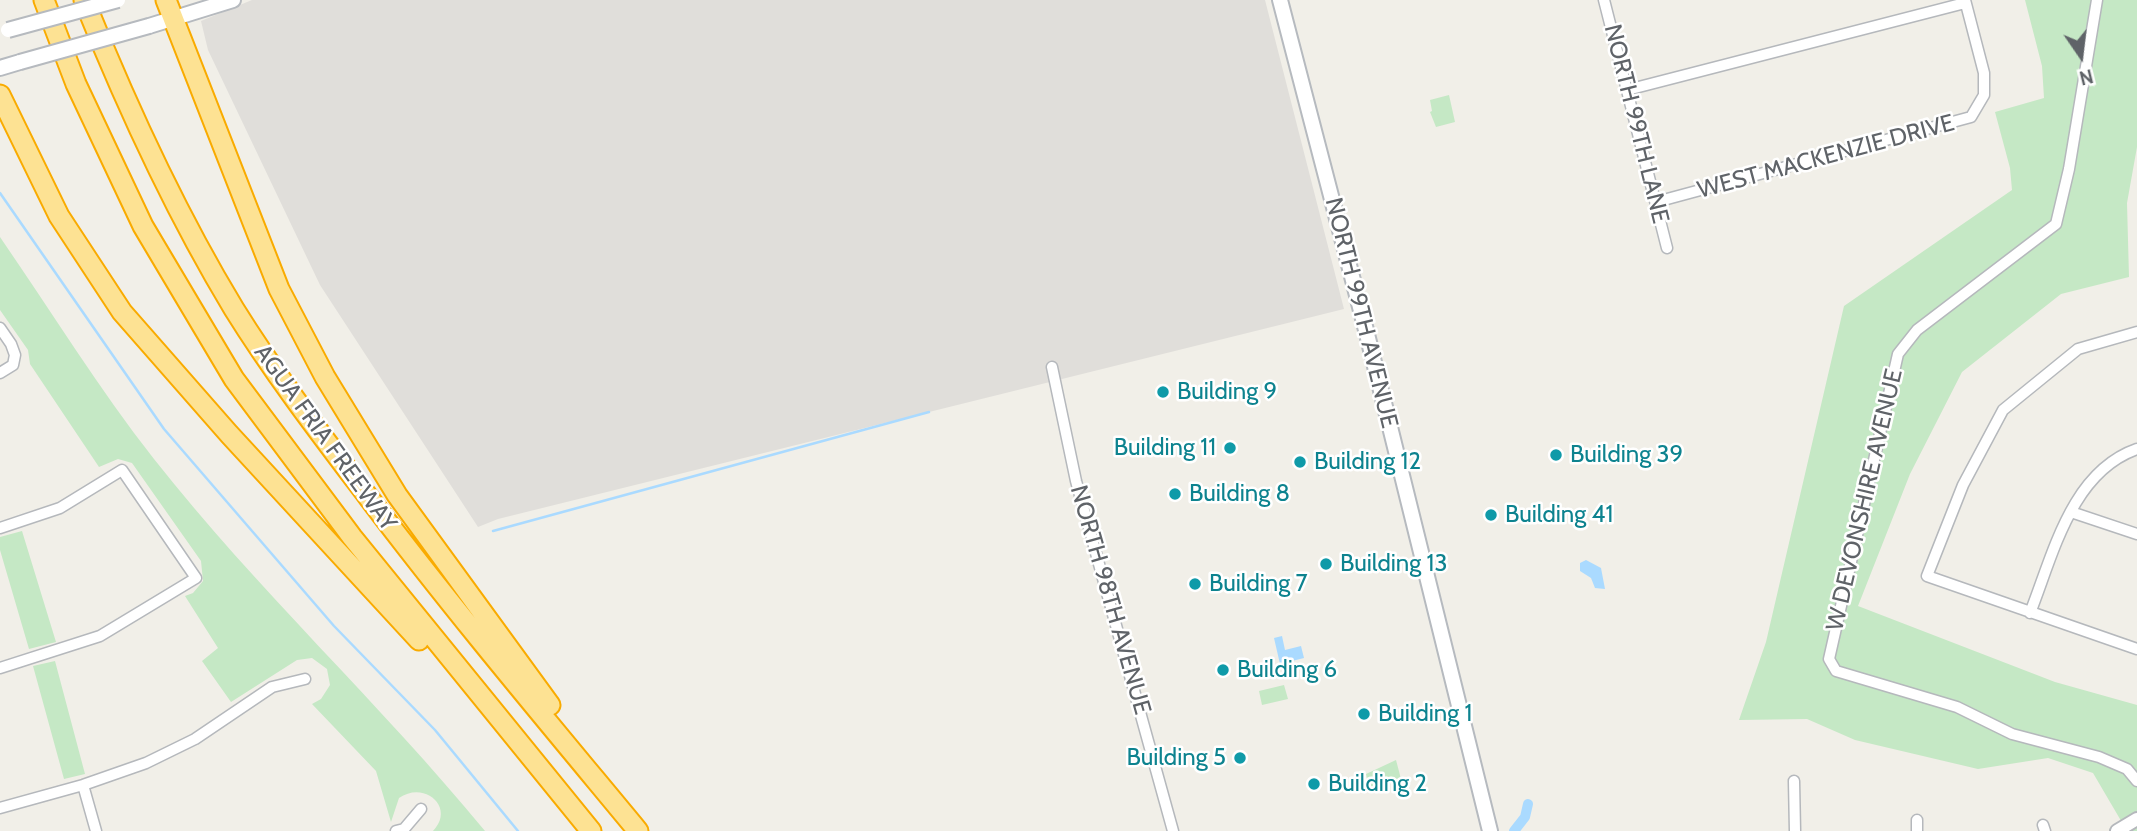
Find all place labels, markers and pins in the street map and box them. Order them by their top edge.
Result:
place label: Building 9 [1177,378,1277,406]
marker: Building 9 [1155,384,1171,400]
place label: Building 11 [1114,434,1216,462]
marker: Building 11 [1222,440,1238,456]
place label: Building 39 [1570,441,1683,469]
marker: Building 39 [1548,447,1564,463]
place label: Building 12 [1314,448,1421,476]
marker: Building 12 [1292,454,1308,470]
place label: Building 8 [1189,480,1290,508]
marker: Building 8 [1167,486,1183,502]
place label: Building 41 [1505,501,1613,529]
marker: Building 41 [1483,507,1499,523]
place label: Building 13 [1340,550,1447,578]
marker: Building 13 [1318,556,1334,572]
place label: Building 7 [1209,570,1308,598]
marker: Building 7 [1187,576,1203,592]
place label: Building 6 [1237,656,1337,684]
marker: Building 6 [1215,662,1231,678]
place label: Building 1 [1378,700,1472,728]
marker: Building 1 [1356,706,1372,722]
place label: Building 5 [1126,744,1226,772]
marker: Building 5 [1232,750,1248,766]
place label: Building 2 [1328,770,1427,798]
marker: Building 2 [1306,776,1322,792]

